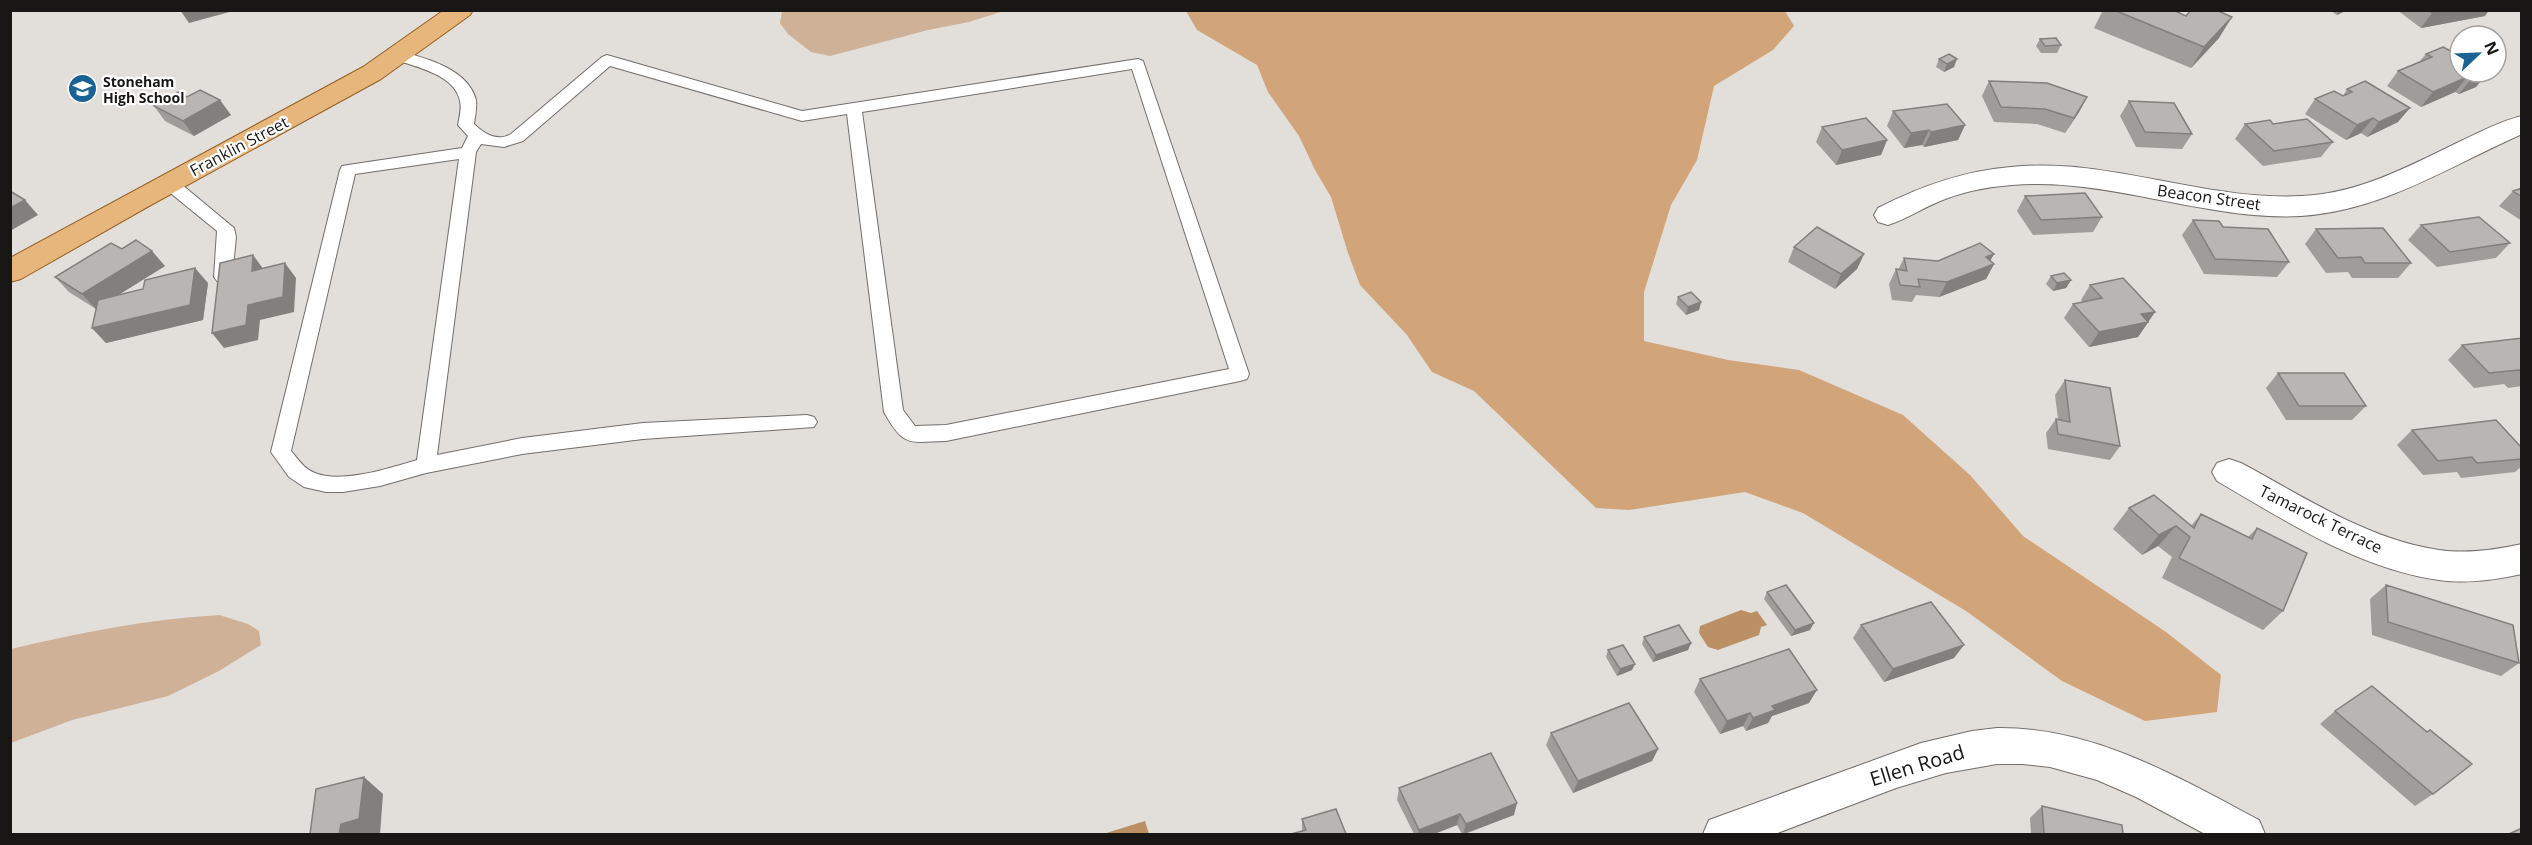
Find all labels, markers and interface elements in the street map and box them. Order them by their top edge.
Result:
north arrow [2448,24,2508,84]
text: N [2479,38,2504,58]
place label: Stoneham High School [103,72,184,107]
school or university icon: Stoneham High School [66,73,98,105]
street label: Franklin Street [186,111,292,181]
street label: Beacon Street [2156,179,2262,215]
street label: Tamarock Terrace [2256,480,2386,558]
street label: Ellen Road [1866,738,1968,792]

